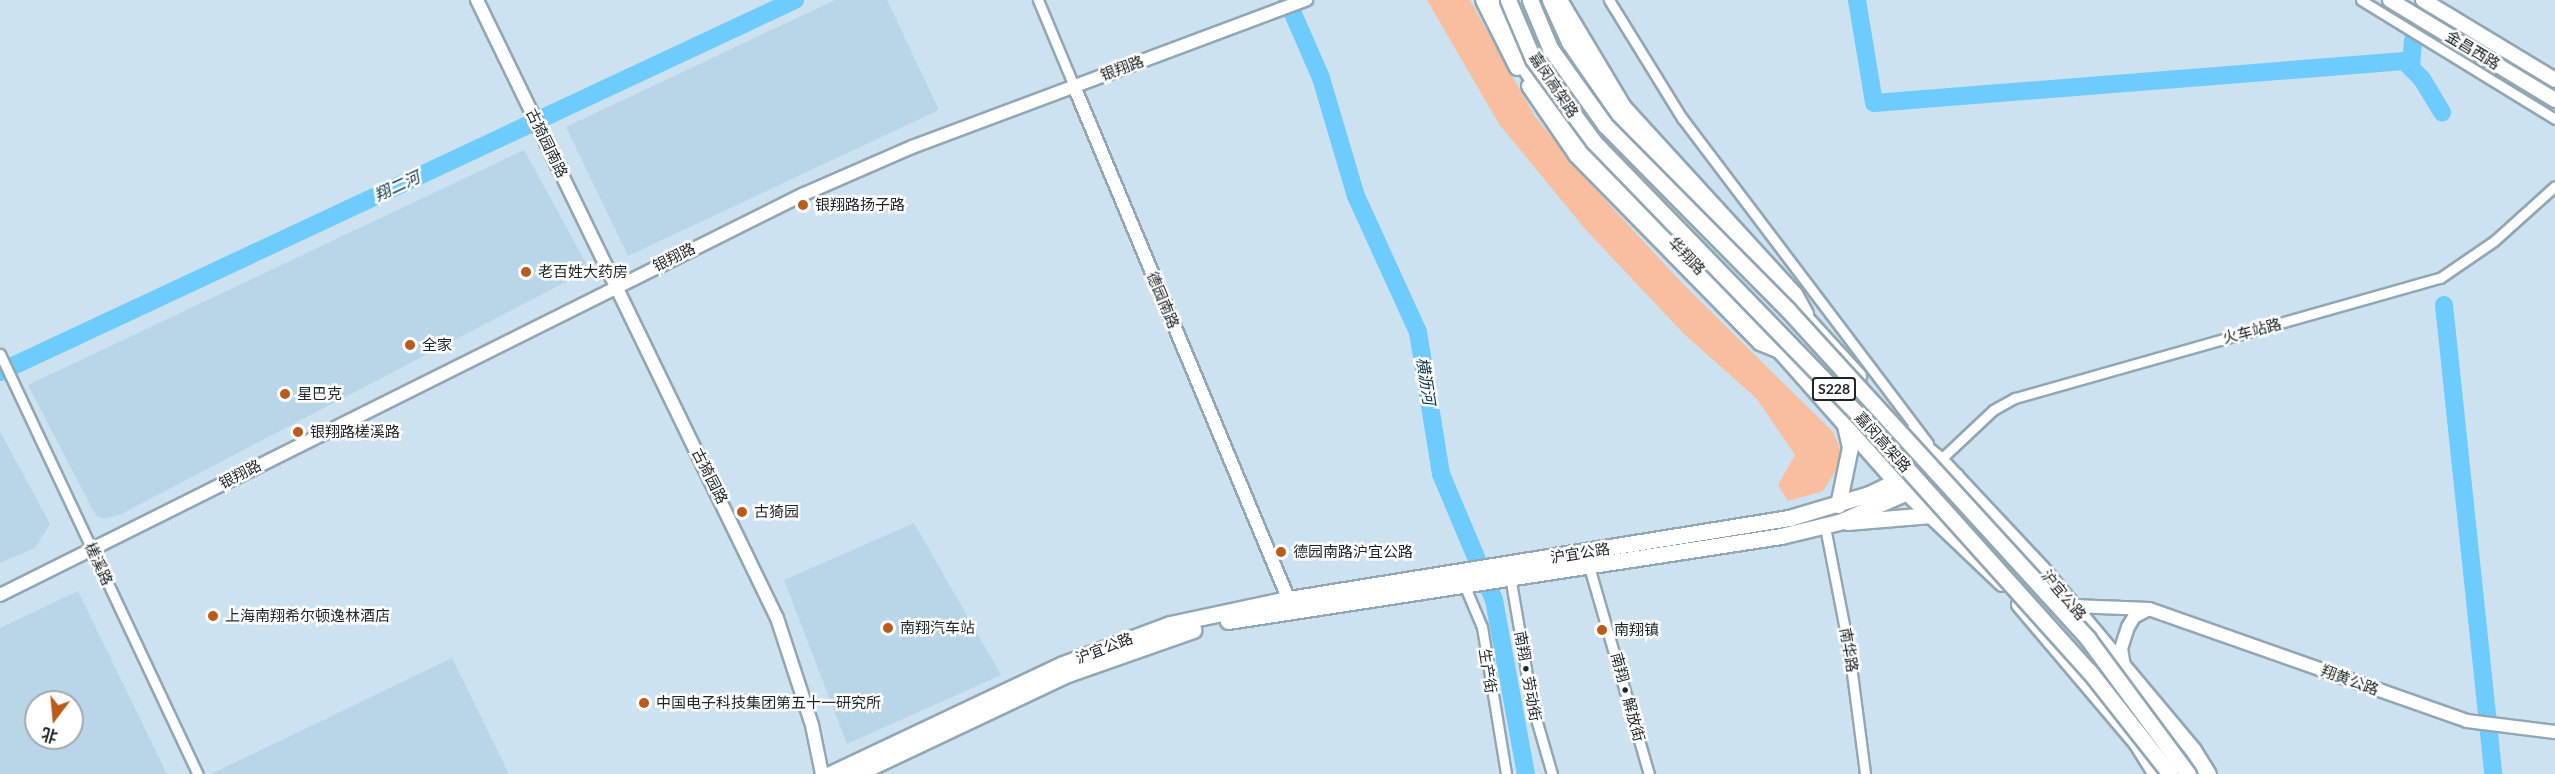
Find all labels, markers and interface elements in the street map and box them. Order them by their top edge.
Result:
street label: 金昌西路 [2443,27,2503,73]
street label: 嘉闵高架路 [1526,49,1582,121]
street label: 银翔路 [1098,52,1146,84]
street label: 古猗园南路 [522,105,572,181]
water label: 翔二河 [371,167,423,205]
place label: 银翔路扬子路 [815,196,905,214]
marker: 银翔路扬子路 [796,198,810,212]
street label: 华翔路 [1665,234,1709,278]
street label: 银翔路 [650,239,698,275]
place label: 老百姓大药房 [538,263,628,281]
marker: 老百姓大药房 [519,265,533,279]
street label: 德园南路 [1143,269,1183,331]
street label: 火车站路 [2221,315,2283,347]
place label: 全家 [422,336,452,354]
marker: 全家 [403,338,417,352]
water label: 横沥河 [1413,356,1439,406]
road number: S228 [1812,378,1856,400]
place label: 星巴克 [297,385,342,403]
marker: 星巴克 [278,387,292,401]
street label: 嘉闵高架路 [1851,408,1915,476]
place label: 银翔路槎溪路 [310,423,400,441]
marker: 银翔路槎溪路 [291,425,305,439]
street label: 古猗园路 [688,445,732,507]
street label: 银翔路 [216,456,264,492]
place label: 古猗园 [754,503,799,521]
marker: 古猗园 [735,505,749,519]
street label: 沪宜公路 [1549,539,1611,567]
street label: 槎溪路 [81,540,117,588]
place label: 德园南路沪宜公路 [1293,543,1413,561]
marker: 德园南路沪宜公路 [1274,545,1288,559]
street label: 沪宜公路 [2038,566,2090,624]
place label: 上海南翔希尔顿逸林酒店 [225,607,390,625]
marker: 上海南翔希尔顿逸林酒店 [206,609,220,623]
place label: 南翔汽车站 [900,619,975,637]
marker: 南翔汽车站 [881,621,895,635]
place label: 南翔镇 [1614,621,1659,639]
marker: 南翔镇 [1595,623,1609,637]
street label: 南华路 [1836,626,1862,674]
street label: 沪宜公路 [1073,629,1135,667]
street label: 南翔 • 劳动街 [1511,629,1545,723]
street label: 生产街 [1476,647,1500,695]
street label: 南翔 • 解放街 [1607,651,1649,743]
street label: 翔黄公路 [2319,661,2381,699]
north arrow [24,690,84,750]
place label: 中国电子科技集团第五十一研究所 [656,694,881,712]
marker: 中国电子科技集团第五十一研究所 [637,696,651,710]
text: 北 [39,725,60,747]

